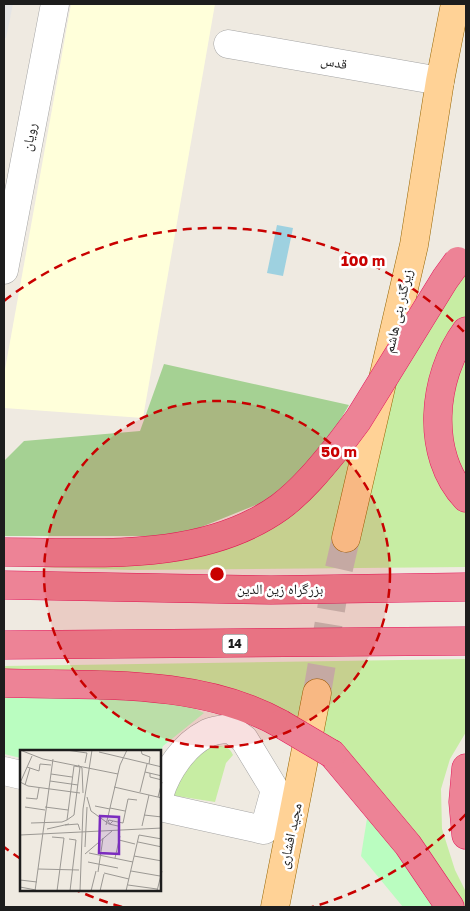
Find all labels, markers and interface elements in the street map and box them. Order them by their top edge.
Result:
street label: قدس [319,51,349,73]
street label: رویان [17,121,41,153]
text: 100 m [341,251,385,269]
street label: زیرگذر بنی هاشم [380,267,417,355]
text: 50 m [321,442,357,460]
centre of rings [208,565,226,583]
street label: بزرگراه زین الدین [237,580,324,598]
road number: 14 [222,634,248,654]
inset map [20,750,161,891]
street label: مجید افشاری [274,801,306,871]

